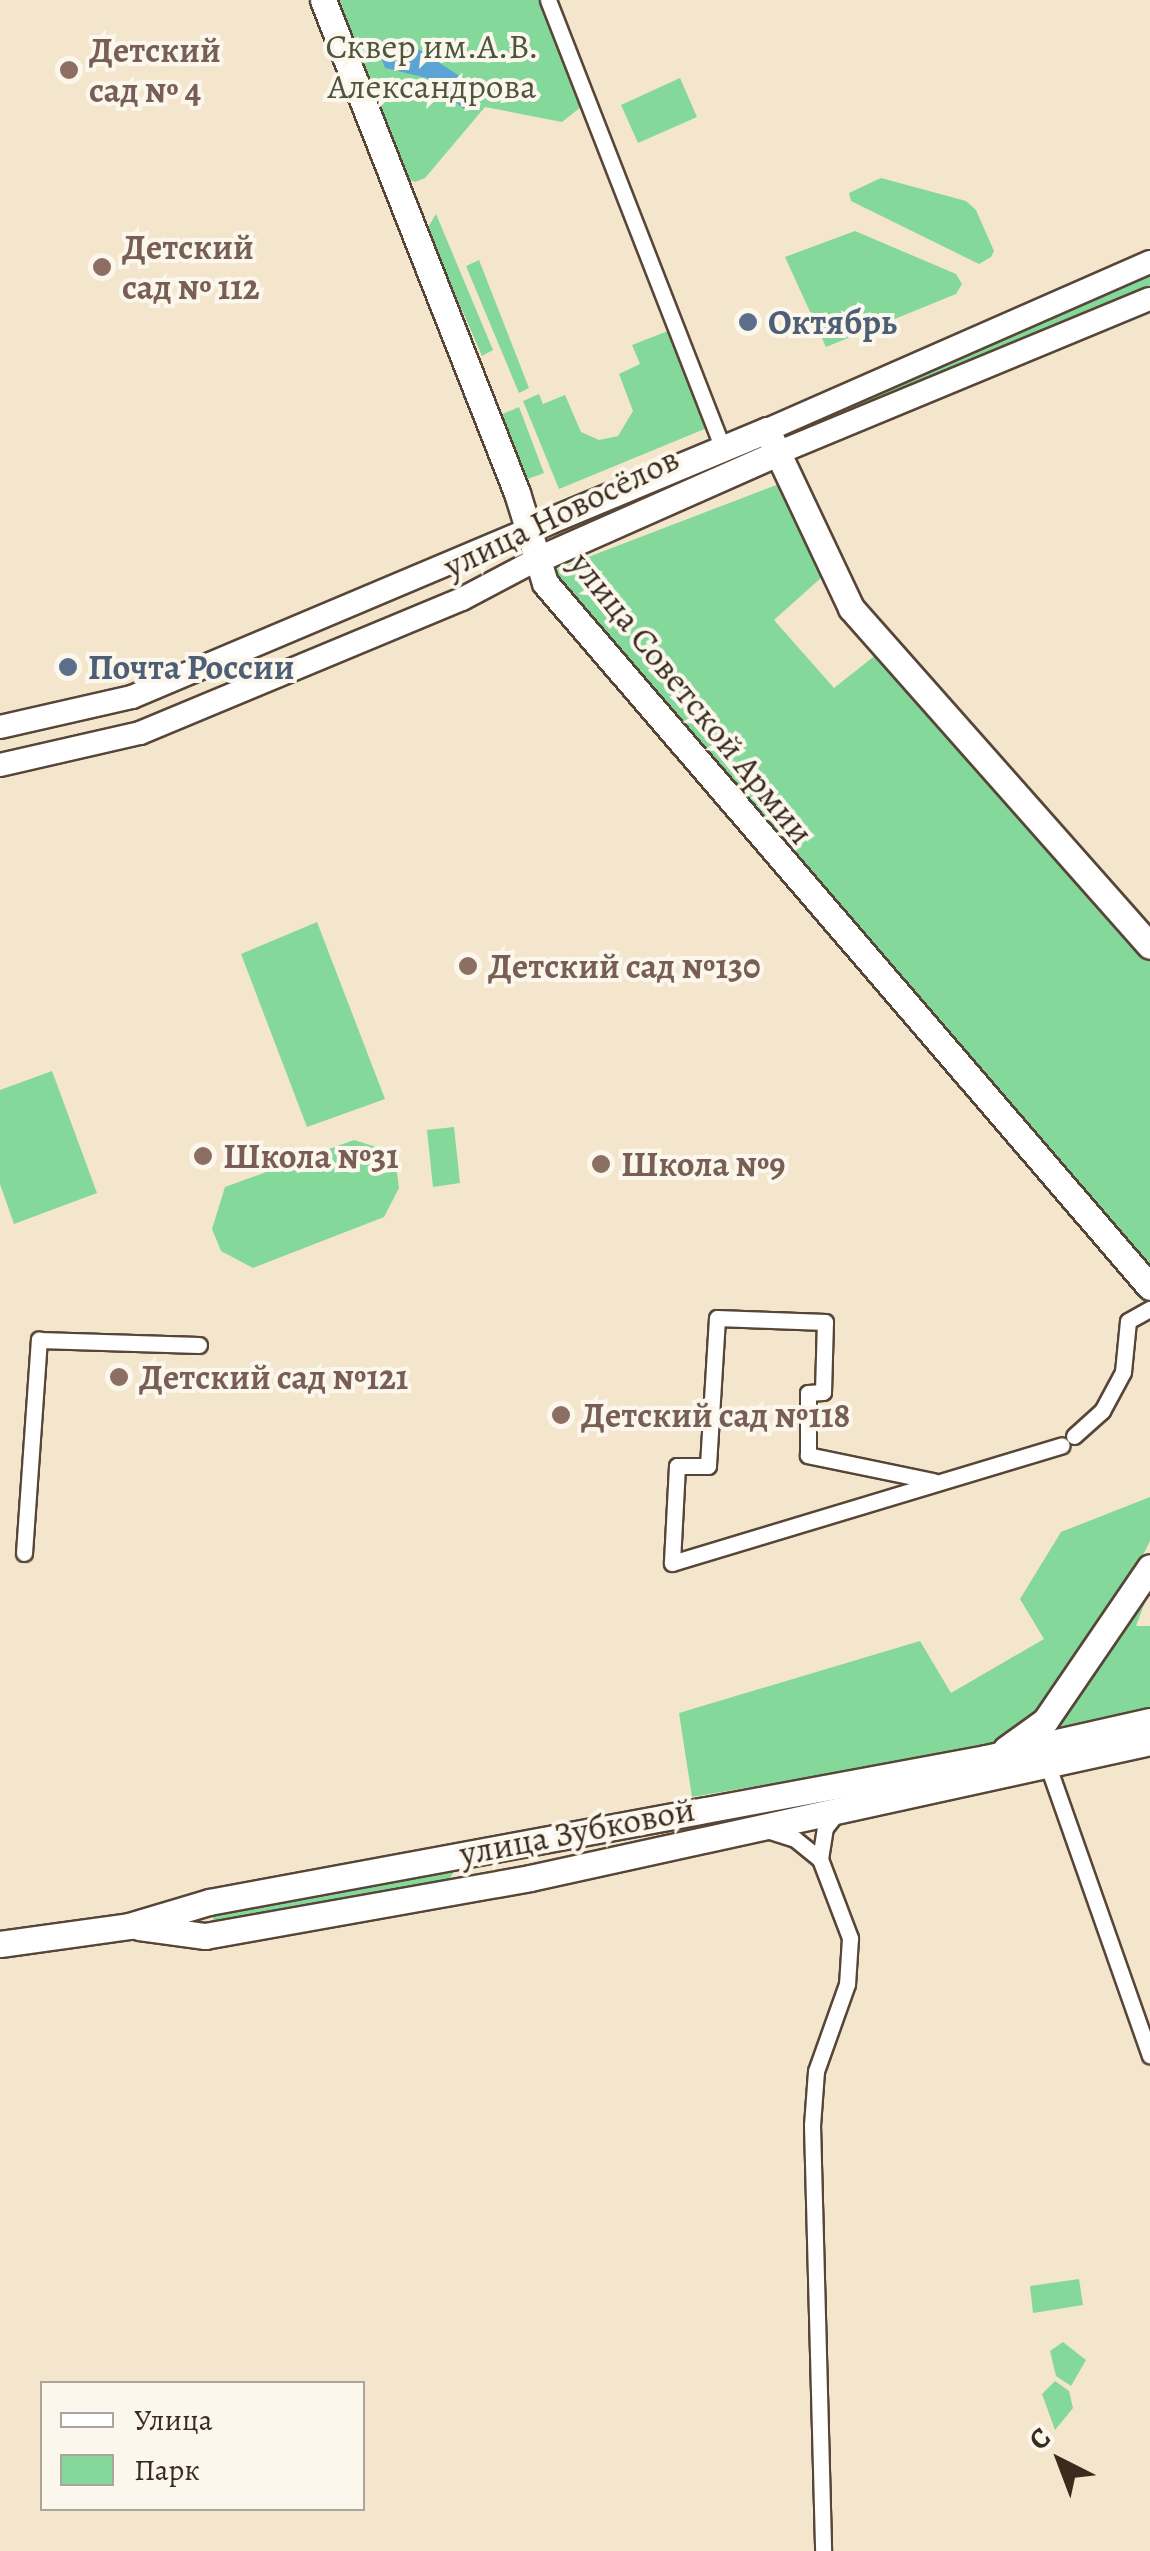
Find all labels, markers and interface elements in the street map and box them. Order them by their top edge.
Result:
park label: Сквер им.А.В. Александрова [325,25,539,107]
place label: Детский сад № 4 [89,29,221,111]
marker: Детский сад № 4 [58,59,80,81]
place label: Детский сад № 112 [122,226,260,308]
marker: Детский сад № 112 [91,256,113,278]
place label: Октябрь [768,301,897,343]
marker: Октябрь [737,311,759,333]
street label: улица Новосёлов [437,437,685,587]
street label: улица Советской Армии [561,543,823,853]
place label: Почта России [88,646,295,688]
marker: Почта России [57,656,79,678]
place label: Детский сад №130 [488,945,761,987]
marker: Детский сад №130 [457,955,479,977]
place label: Школа №31 [223,1135,399,1177]
place label: Школа №9 [621,1143,786,1185]
marker: Школа №31 [192,1145,214,1167]
marker: Школа №9 [590,1153,612,1175]
place label: Детский сад №121 [139,1356,408,1398]
marker: Детский сад №121 [108,1366,130,1388]
place label: Детский сад №118 [581,1394,850,1436]
marker: Детский сад №118 [550,1404,572,1426]
street label: улица Зубковой [456,1788,698,1874]
legend [40,2381,365,2511]
text: Улица [134,2400,213,2440]
north arrow [1010,2411,1110,2511]
text: С [1021,2419,1059,2459]
text: Парк [134,2450,200,2490]

